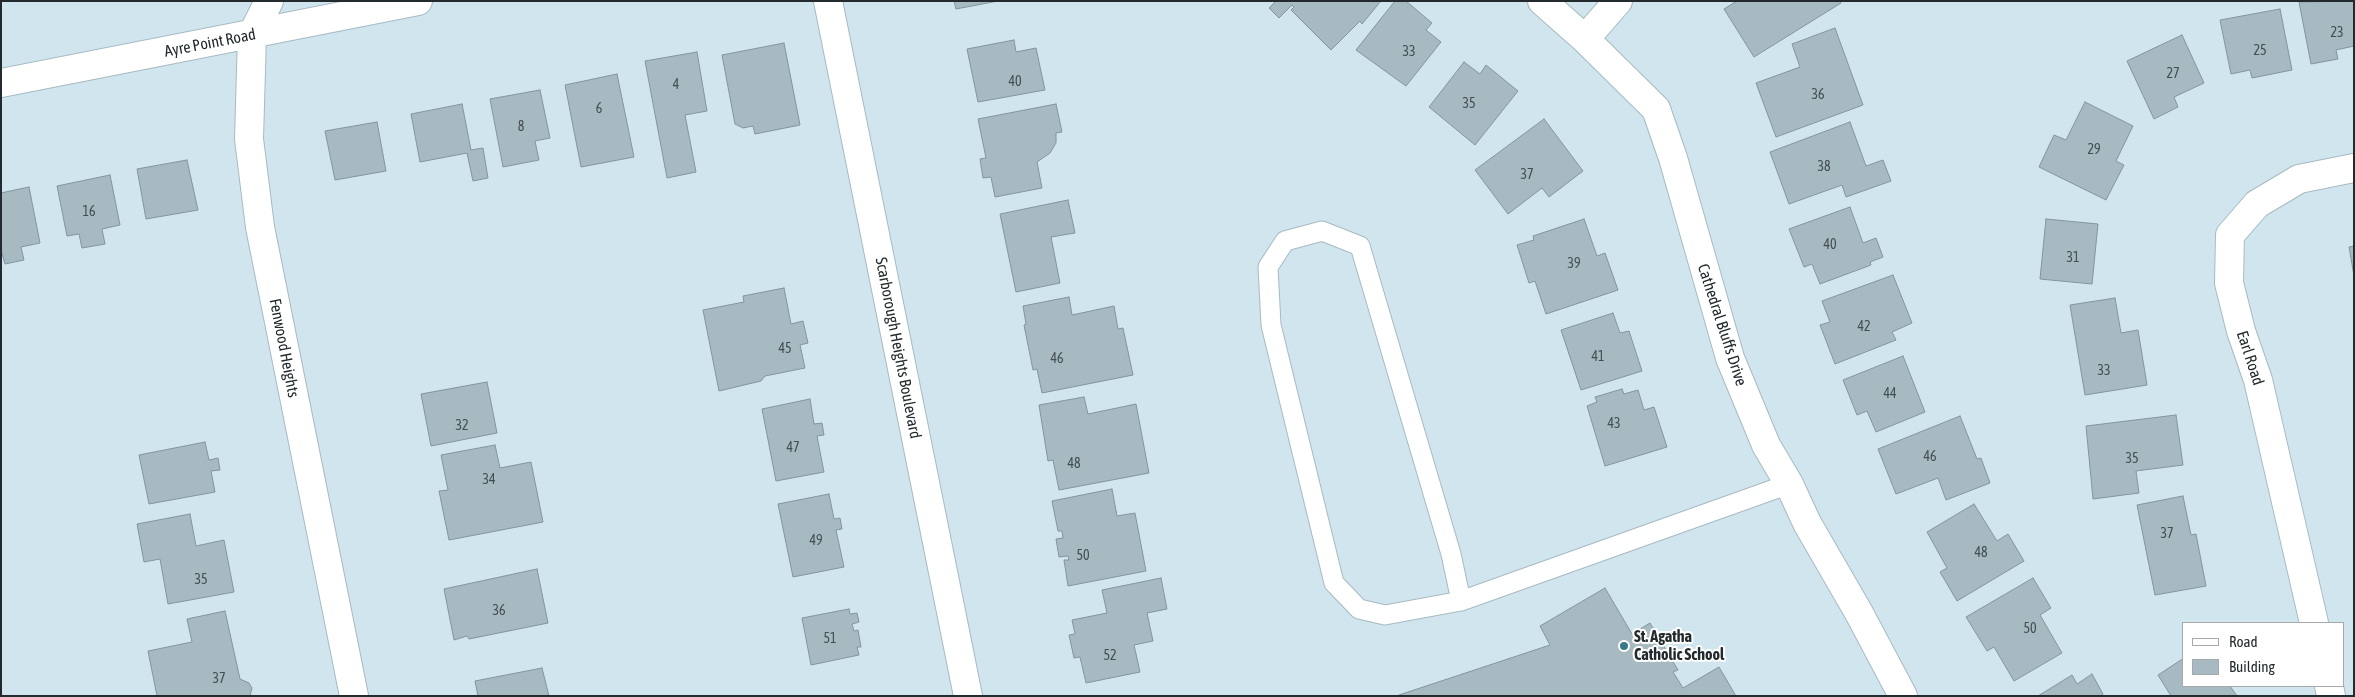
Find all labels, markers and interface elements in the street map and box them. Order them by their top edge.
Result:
street label: Ayre Point Road [163,25,257,61]
house number: 23 [2330,25,2344,41]
house number: 25 [2253,43,2267,59]
house number: 33 [1402,44,1416,60]
house number: 27 [2166,66,2180,82]
house number: 40 [1008,74,1022,90]
house number: 4 [673,77,679,93]
house number: 36 [1811,87,1825,103]
house number: 35 [1462,96,1476,112]
house number: 6 [596,101,602,117]
house number: 8 [518,119,524,135]
house number: 29 [2087,142,2101,158]
house number: 38 [1817,159,1831,175]
house number: 37 [1520,167,1534,183]
house number: 16 [82,204,96,220]
house number: 40 [1823,237,1837,253]
house number: 31 [2066,250,2080,266]
street label: Scarborough Heights Boulevard [871,256,925,440]
house number: 39 [1567,256,1581,272]
street label: Cathedral Bluffs Drive [1693,262,1751,388]
street label: Fenwood Heights [265,297,303,399]
house number: 42 [1857,319,1871,335]
street label: Earl Road [2232,328,2268,388]
house number: 45 [778,341,792,357]
house number: 41 [1591,349,1605,365]
house number: 46 [1050,351,1064,367]
house number: 33 [2097,363,2111,379]
house number: 44 [1883,386,1897,402]
house number: 43 [1607,416,1621,432]
house number: 32 [455,418,469,434]
house number: 47 [786,440,800,456]
house number: 46 [1923,449,1937,465]
house number: 35 [2125,451,2139,467]
house number: 48 [1067,456,1081,472]
house number: 34 [482,472,496,488]
house number: 37 [2160,526,2174,542]
house number: 49 [809,533,823,549]
house number: 48 [1974,545,1988,561]
house number: 50 [1076,548,1090,564]
house number: 35 [194,572,208,588]
house number: 36 [492,603,506,619]
house number: 50 [2023,621,2037,637]
legend [2182,622,2345,687]
place label: St. Agatha Catholic School [1634,627,1724,665]
house number: 51 [823,631,837,647]
text: Road [2229,633,2258,650]
marker: St. Agatha Catholic School [1618,640,1630,652]
house number: 52 [1103,648,1117,664]
text: Building [2229,658,2275,675]
house number: 37 [212,671,226,687]

